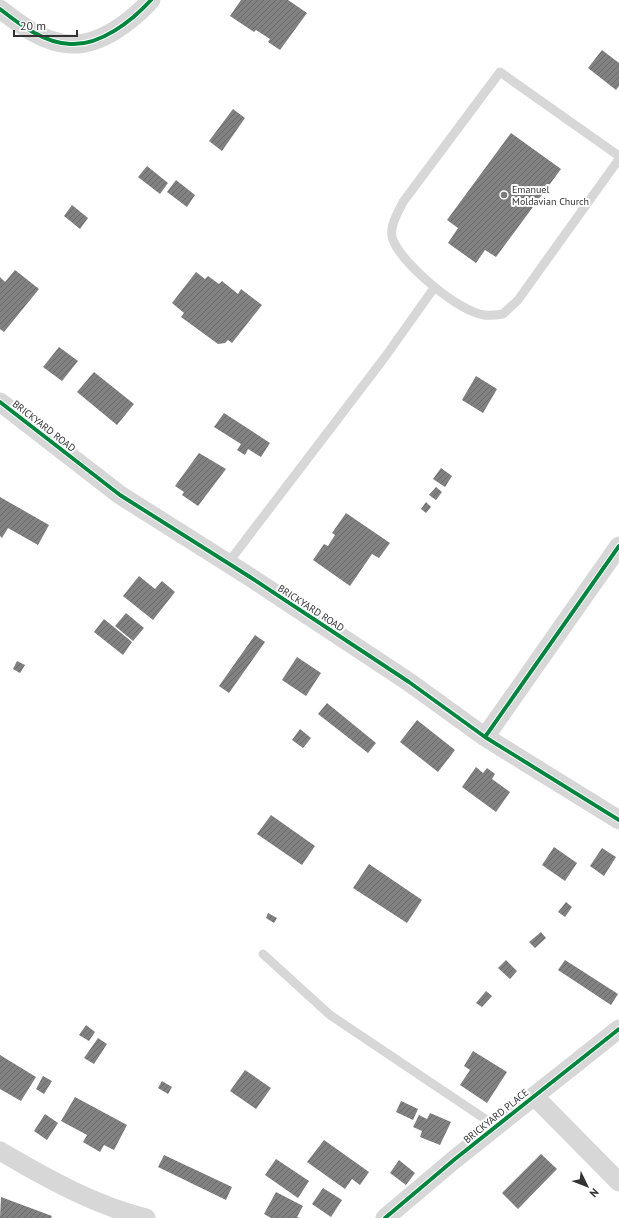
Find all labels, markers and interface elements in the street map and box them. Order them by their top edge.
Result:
scale bar [14,12,77,38]
text: 20 m [20,18,46,33]
place label: Emanuel Moldavian Church [512,183,589,208]
marker: Emanuel Moldavian Church [499,190,509,200]
street label: BRICKYARD ROAD [10,397,78,455]
street label: BRICKYARD ROAD [275,582,347,634]
street label: BRICKYARD PLACE [461,1086,531,1146]
north arrow [567,1166,607,1206]
text: N [587,1185,602,1200]

